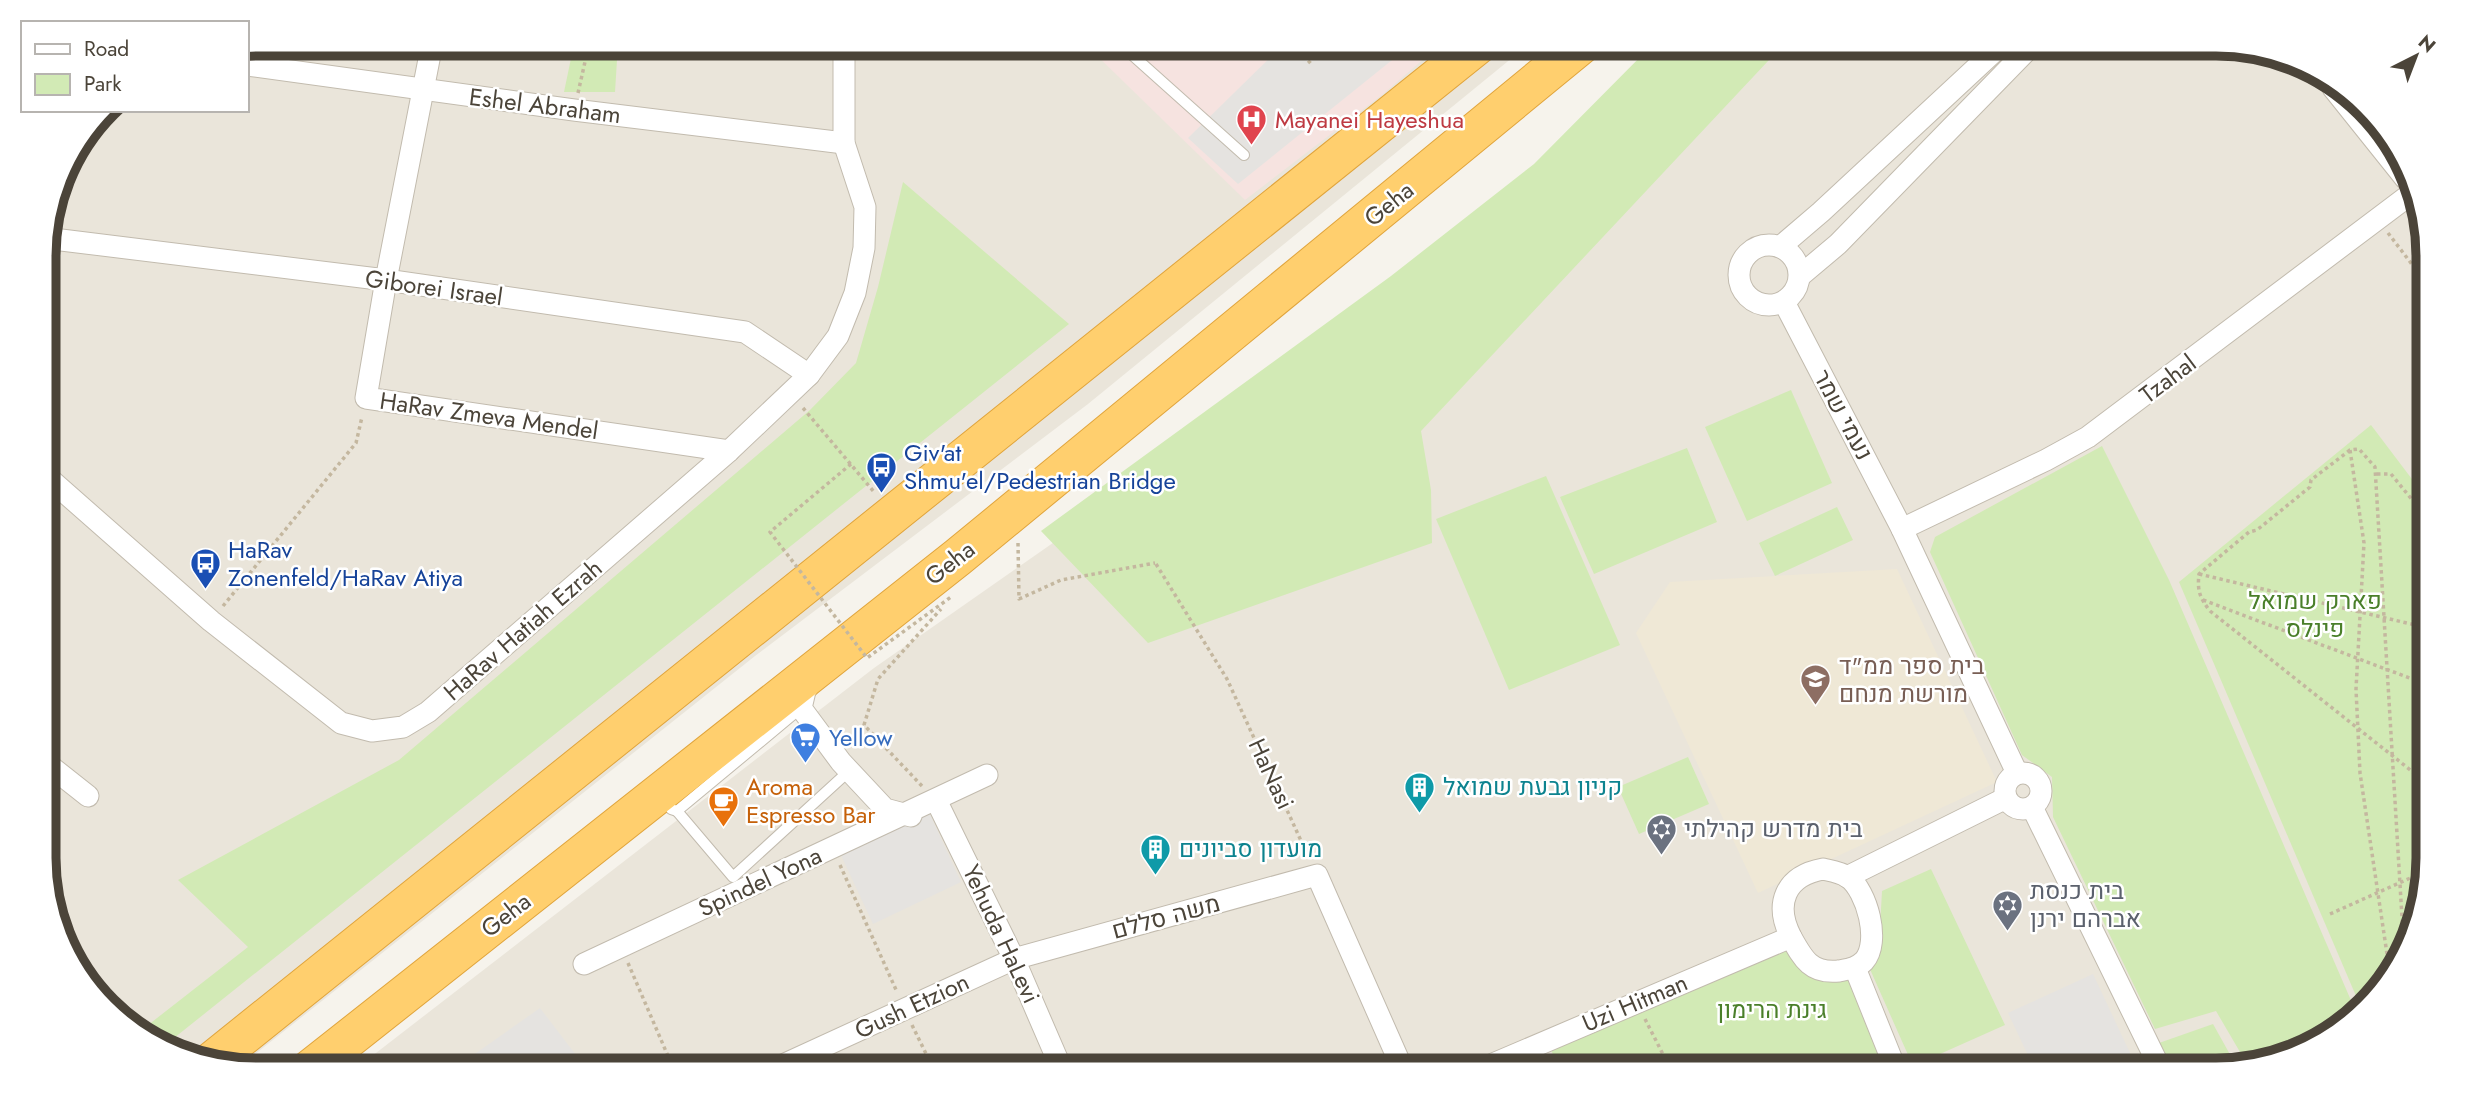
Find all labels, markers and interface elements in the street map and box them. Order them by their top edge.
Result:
legend [21,21,248,112]
north arrow [2381,21,2451,91]
text: N [2412,29,2442,59]
text: Road [84,34,129,64]
text: Park [84,69,122,99]
street label: Eshel Abraham [467,79,623,132]
place label: Mayanei Hayeshua [1275,102,1464,137]
hospital icon: Mayanei Hayeshua [1235,103,1269,147]
street label: Geha [1356,173,1421,235]
street label: Giborei Israel [363,261,505,314]
street label: Tzahal [2132,346,2203,411]
street label: נעמי שמר [1805,363,1882,466]
street label: HaRav Zmeva Mendel [378,383,601,448]
place label: Giv'at Shmu'el/Pedestrian Bridge [904,435,1176,498]
bus stop icon: Giv'at Shmu'el/Pedestrian Bridge [864,450,898,494]
place label: HaRav Zonenfeld/HaRav Atiya [228,532,463,595]
street label: Geha [917,532,982,593]
bus stop icon: HaRav Zonenfeld/HaRav Atiya [188,547,222,591]
street label: HaRav Hatiah Ezrah [436,551,610,708]
park label: פארק שמואל פינלס [2248,583,2382,646]
place label: בית ספר ממ"ד מורשת מנחם [1839,648,1985,711]
school or university icon: בית ספר ממ"ד מורשת מנחם [1799,663,1833,707]
place label: Yellow [829,720,893,755]
supermarket icon: Yellow [789,721,823,765]
street label: HaNasi [1240,733,1303,815]
place label: Aroma Espresso Bar [746,769,876,832]
place label: קניון גבעת שמואל [1443,769,1622,804]
building icon: קניון גבעת שמואל [1403,770,1437,814]
cafe icon: Aroma Espresso Bar [706,784,740,828]
place label: בית מדרש קהילתי [1684,811,1863,846]
synagogue icon: בית מדרש קהילתי [1644,812,1678,856]
place label: מועדון סביונים [1179,831,1322,866]
building icon: מועדון סביונים [1139,832,1173,876]
street label: Spindel Yona [692,838,827,925]
street label: Yehuda HaLevi [954,859,1049,1009]
place label: בית כנסת אברהם ירנן [2030,873,2141,936]
street label: Geha [473,884,538,945]
street label: משה סללם [1108,885,1224,948]
synagogue icon: בית כנסת אברהם ירנן [1990,888,2024,932]
street label: Gush Etzion [849,964,975,1047]
street label: Uzi Hitman [1577,965,1693,1040]
park label: גינת הרימון [1717,992,1827,1027]

